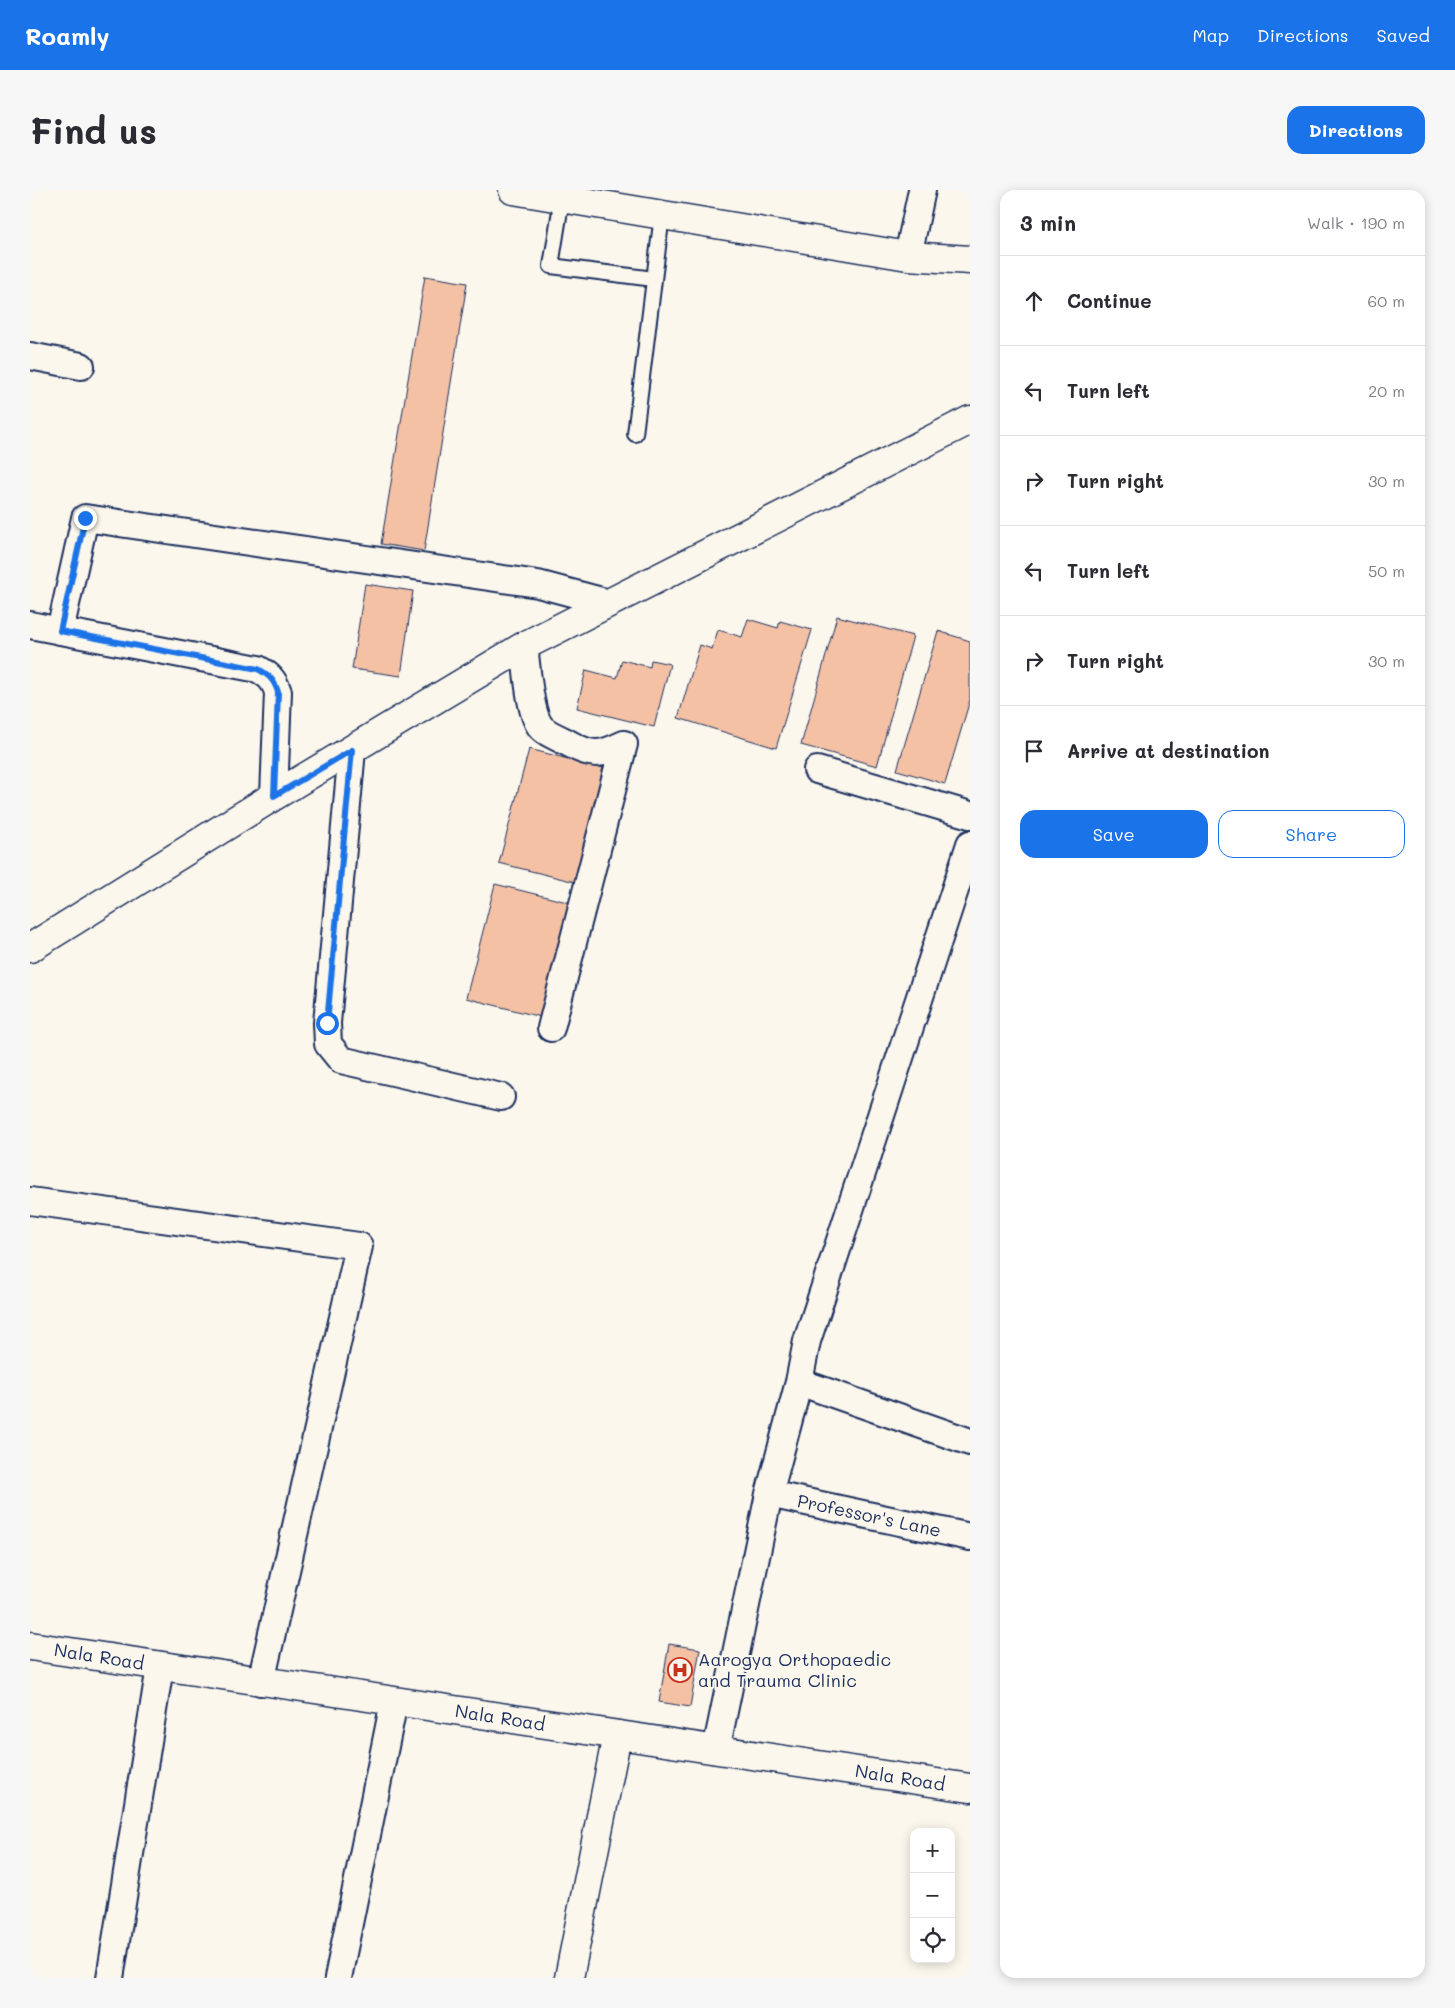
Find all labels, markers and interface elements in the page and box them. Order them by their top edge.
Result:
text: Roamly [25,20,109,51]
text: Map [1192,23,1229,47]
text: Directions [1257,23,1349,47]
text: Saved [1377,23,1430,47]
button: Directions [1287,106,1425,154]
text: Find us [30,107,157,153]
text: 3 min [1020,209,1076,236]
text: Walk · 190 m [1307,212,1405,233]
icon: ahead [1020,287,1048,315]
text: Continue [1067,288,1152,313]
text: 60 m [1368,290,1405,311]
icon: left [1020,377,1048,405]
text: Turn left [1067,378,1150,403]
text: 20 m [1368,380,1405,401]
icon: right [1020,467,1048,495]
text: Turn right [1067,468,1164,493]
text: 30 m [1368,470,1405,491]
route end [74,507,97,530]
icon: left [1020,557,1048,585]
text: Turn left [1067,558,1150,583]
text: 50 m [1368,560,1405,581]
icon: right [1020,647,1048,675]
text: Turn right [1067,648,1164,673]
text: 30 m [1368,650,1405,671]
icon: arrive [1020,737,1048,765]
text: Arrive at destination [1067,738,1270,763]
button: Save [1020,810,1208,858]
button: Share [1218,810,1405,858]
route start [316,1012,339,1035]
street label: Professor's Lane [795,1488,943,1542]
street label: Nala Road [52,1637,146,1675]
place label: Aarogya Orthopaedic and Trauma Clinic [698,1647,891,1692]
hospital icon: Aarogya Orthopaedic and Trauma Clinic [667,1657,693,1683]
street label: Nala Road [453,1698,547,1736]
street label: Nala Road [853,1758,947,1796]
map controls [910,1828,955,1963]
button: + [910,1828,955,1873]
button: − [910,1873,955,1918]
button: locate [910,1918,955,1963]

